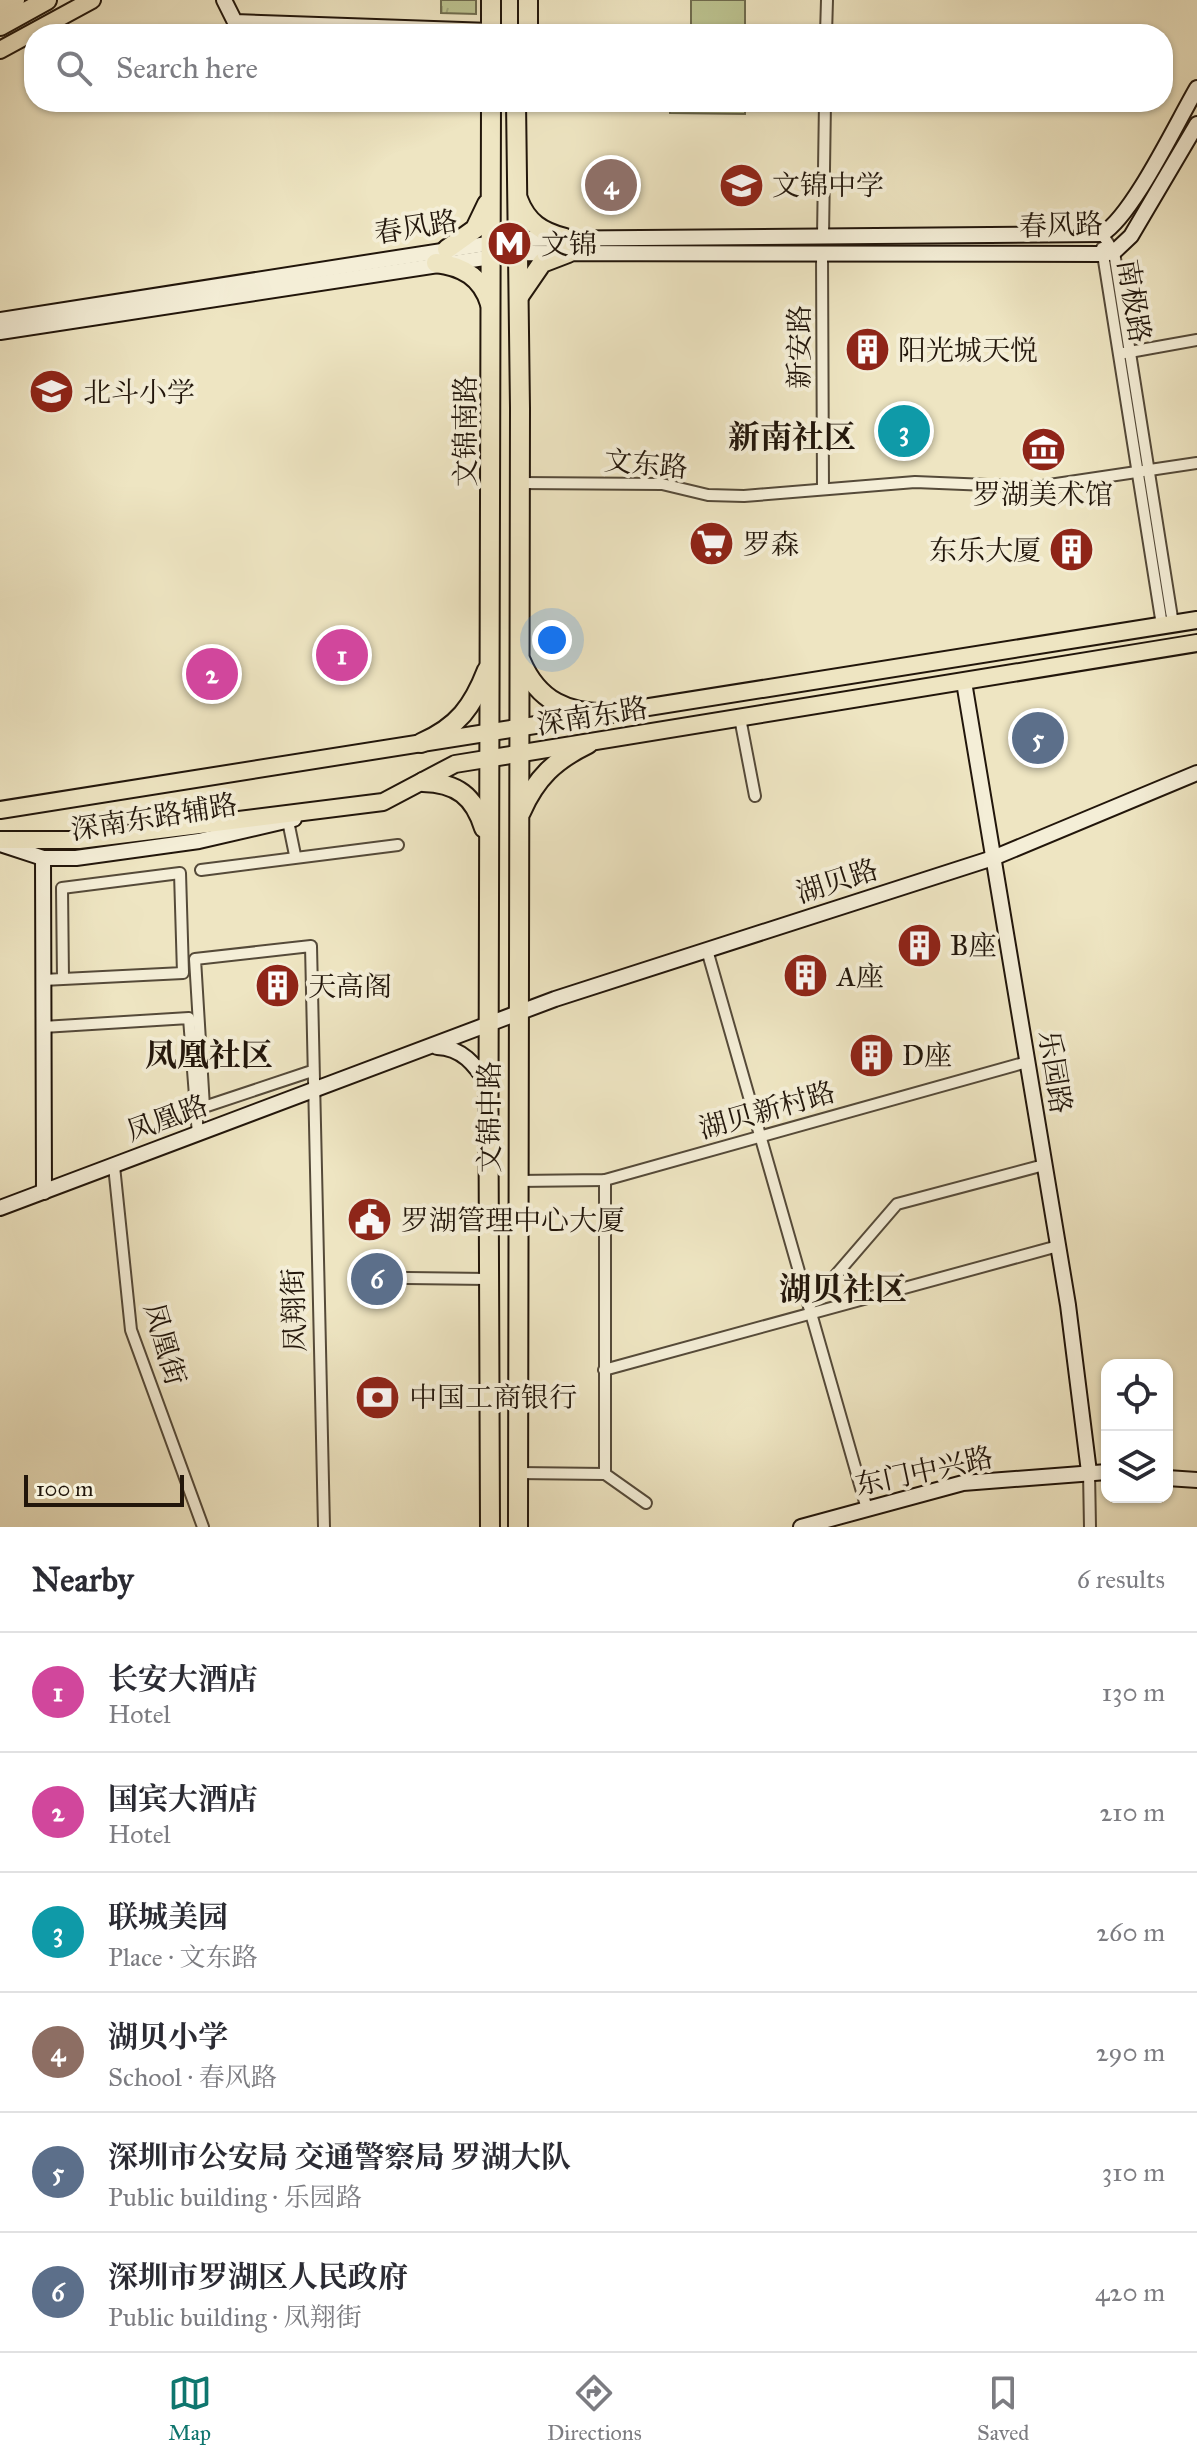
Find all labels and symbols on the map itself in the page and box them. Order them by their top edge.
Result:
pin: 4 [585,155,637,215]
school or university icon: 文锦中学 [717,161,765,209]
place label: 文锦中学 [772,168,884,203]
street label: 春风路 [372,203,460,251]
street label: 春风路 [1018,206,1104,244]
metro station icon: 文锦 [486,220,534,268]
place label: 文锦 [541,227,597,262]
street label: 南极路 [1110,257,1158,345]
street label: 新安路 [782,305,817,389]
building icon: 阳光城天悦 [843,326,891,374]
place label: 阳光城天悦 [898,333,1038,368]
school or university icon: 北斗小学 [28,368,76,416]
place label: 北斗小学 [83,375,195,410]
street label: 文锦南路 [448,375,483,487]
pin: 3 [878,401,930,461]
district label: 新南社区 [728,418,856,457]
museum icon: 罗湖美术馆 [1019,426,1067,474]
street label: 文东路 [603,443,689,485]
place label: 罗湖美术馆 [973,477,1113,512]
supermarket icon: 罗森 [688,520,736,568]
building icon: 东乐大厦 [1048,526,1096,574]
place label: 罗森 [743,527,799,562]
place label: 东乐大厦 [929,533,1041,568]
your location [532,620,572,660]
pin: 1 [316,625,368,685]
pin: 2 [186,644,238,704]
street label: 深南东路 [534,690,650,742]
pin: 5 [1012,708,1064,768]
street label: 深南东路辅路 [68,787,240,847]
street label: 湖贝路 [792,851,882,911]
building icon: B座 [895,921,943,969]
place label: B座 [950,928,997,963]
building icon: A座 [782,952,830,1000]
place label: A座 [836,959,884,994]
building icon: 天高阁 [253,962,301,1010]
place label: 天高阁 [308,969,392,1004]
street label: 乐园路 [1031,1028,1079,1116]
building icon: D座 [847,1031,895,1079]
district label: 凤凰社区 [145,1036,273,1075]
place label: D座 [902,1038,952,1073]
street label: 文锦中路 [472,1061,507,1173]
street label: 湖贝新村路 [695,1074,839,1146]
street label: 凤凰路 [122,1087,212,1149]
public building icon: 罗湖管理中心大厦 [346,1196,394,1244]
place label: 罗湖管理中心大厦 [401,1203,625,1238]
pin: 6 [351,1249,403,1309]
street label: 凤翔街 [275,1267,313,1353]
district label: 湖贝社区 [779,1270,907,1309]
street label: 凤凰街 [137,1299,193,1389]
bank icon: 中国工商银行 [354,1373,402,1421]
place label: 中国工商银行 [409,1380,577,1415]
street label: 东门中兴路 [852,1439,996,1503]
scale bar [24,1471,184,1507]

